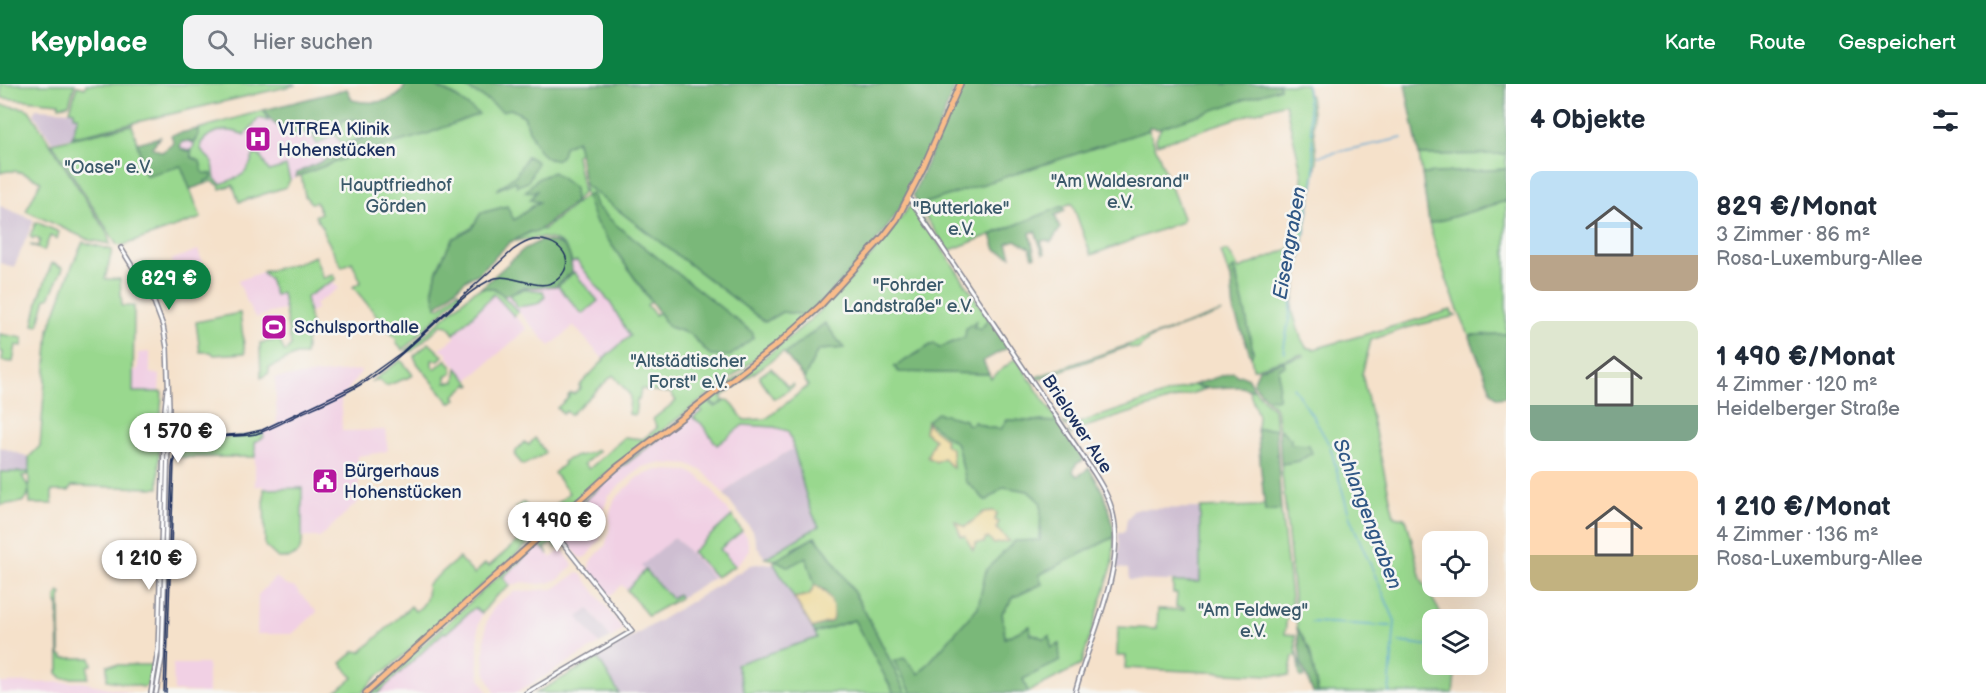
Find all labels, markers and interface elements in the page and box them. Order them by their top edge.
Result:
search box [183,15,603,69]
text: Keyplace [30,26,147,59]
icon: search [204,26,237,59]
text: Hier suchen [252,29,373,56]
text: Karte [1664,30,1716,55]
text: Route [1749,30,1805,55]
text: Gespeichert [1838,30,1956,55]
icon: filters [1929,104,1962,137]
text: 4 Objekte [1530,105,1646,136]
place label: VITREA Klinik Hohenstücken [278,119,396,161]
hospital icon: VITREA Klinik Hohenstücken [243,124,273,154]
park label: "Oase" e.V. [64,157,152,178]
park label: "Am Waldesrand" e.V. [1051,171,1189,213]
park label: Hauptfriedhof Görden [340,175,452,217]
water label: Eisengraben [1268,185,1312,301]
text: 829 €/Monat [1716,192,1877,223]
icon: home [1578,195,1650,267]
park label: "Butterlake" e.V. [913,198,1009,240]
text: 3 Zimmer · 86 m² [1716,223,1870,247]
text: Rosa-Luxemburg-Allee [1716,247,1923,271]
pin: 829 € [127,260,211,311]
text: 829 € [141,267,197,291]
park label: "Fohrder Landstraße" e.V. [843,275,973,317]
sports icon: Schulsporthalle [259,312,289,342]
place label: Schulsporthalle [294,317,419,338]
text: 1 490 €/Monat [1716,342,1895,373]
icon: home [1578,345,1650,417]
park label: "Altstädtischer Forst" e.V. [630,351,746,393]
street label: Brielower Aue [1037,371,1117,477]
text: 4 Zimmer · 120 m² [1716,373,1878,397]
text: Heidelberger Straße [1716,397,1900,421]
pin: 1 570 € [123,413,233,464]
text: 1 570 € [143,420,213,444]
water label: Schlangengraben [1327,435,1407,593]
place label: Bürgerhaus Hohenstücken [344,461,462,503]
public building icon: Bürgerhaus Hohenstücken [310,466,340,496]
text: 1 210 €/Monat [1716,492,1891,523]
icon: home [1578,495,1650,567]
pin: 1 490 € [502,502,612,553]
text: 1 490 € [522,509,592,533]
text: 4 Zimmer · 136 m² [1716,523,1879,547]
map controls [1422,531,1488,675]
button: locate [1422,531,1488,597]
pin: 1 210 € [94,540,204,591]
text: 1 210 € [116,547,182,571]
text: Rosa-Luxemburg-Allee [1716,547,1923,571]
park label: "Am Feldweg" e.V. [1198,600,1308,642]
button: layers [1422,609,1488,675]

